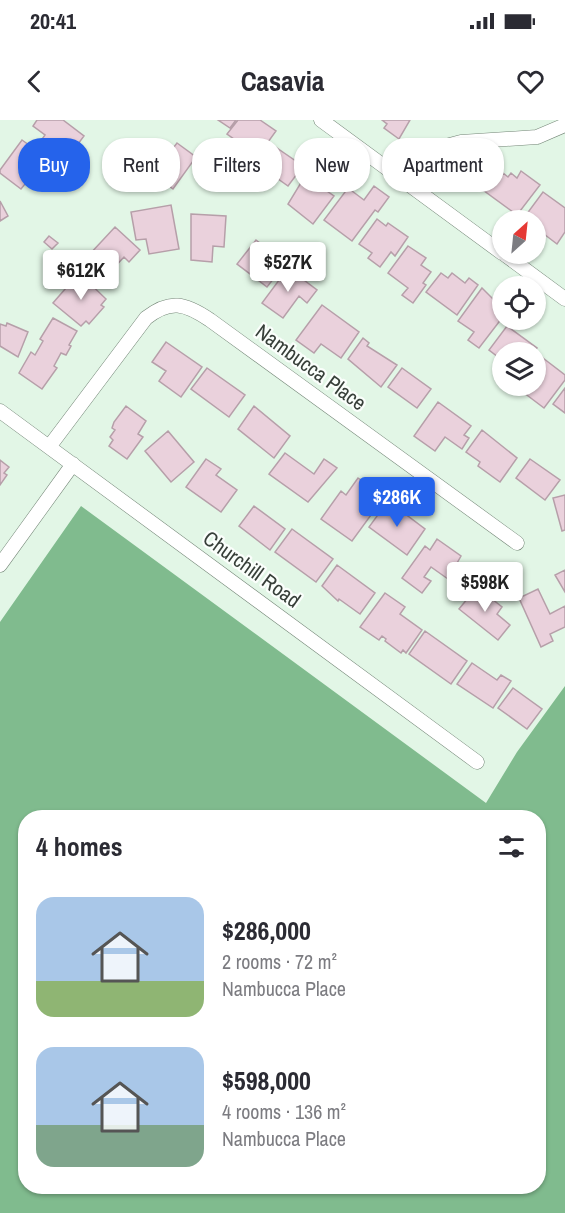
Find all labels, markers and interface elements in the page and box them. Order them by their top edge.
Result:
text: 20:41 [30,6,76,36]
text: Casavia [241,63,324,99]
icon: back [18,65,51,98]
icon: heart [514,65,547,98]
chip: Buy [18,138,90,192]
chip: Rent [102,138,180,192]
chip: Filters [192,138,282,192]
chip: New [294,138,370,192]
chip: Apartment [382,138,504,192]
north arrow [492,210,546,264]
map controls [492,210,546,396]
pin: $527K [246,242,330,293]
text: $527K [264,248,312,275]
pin: $612K [39,250,123,301]
text: $612K [57,256,105,283]
button: locate [492,276,546,330]
street label: Nambucca Place [250,317,372,417]
button: layers [492,342,546,396]
pin: $286K [355,477,439,528]
text: $286K [373,483,421,510]
street label: Churchill Road [197,524,307,614]
pin: $598K [443,562,527,613]
text: $598K [461,568,509,595]
text: 4 homes [36,829,123,864]
icon: filters [495,830,528,863]
text: $286,000 [222,913,311,948]
icon: home [84,921,156,993]
text: 2 rooms · 72 m² [222,948,337,975]
text: Nambucca Place [222,975,346,1002]
text: $598,000 [222,1063,311,1098]
icon: home [84,1071,156,1143]
text: 4 rooms · 136 m² [222,1098,346,1125]
text: Nambucca Place [222,1125,346,1152]

